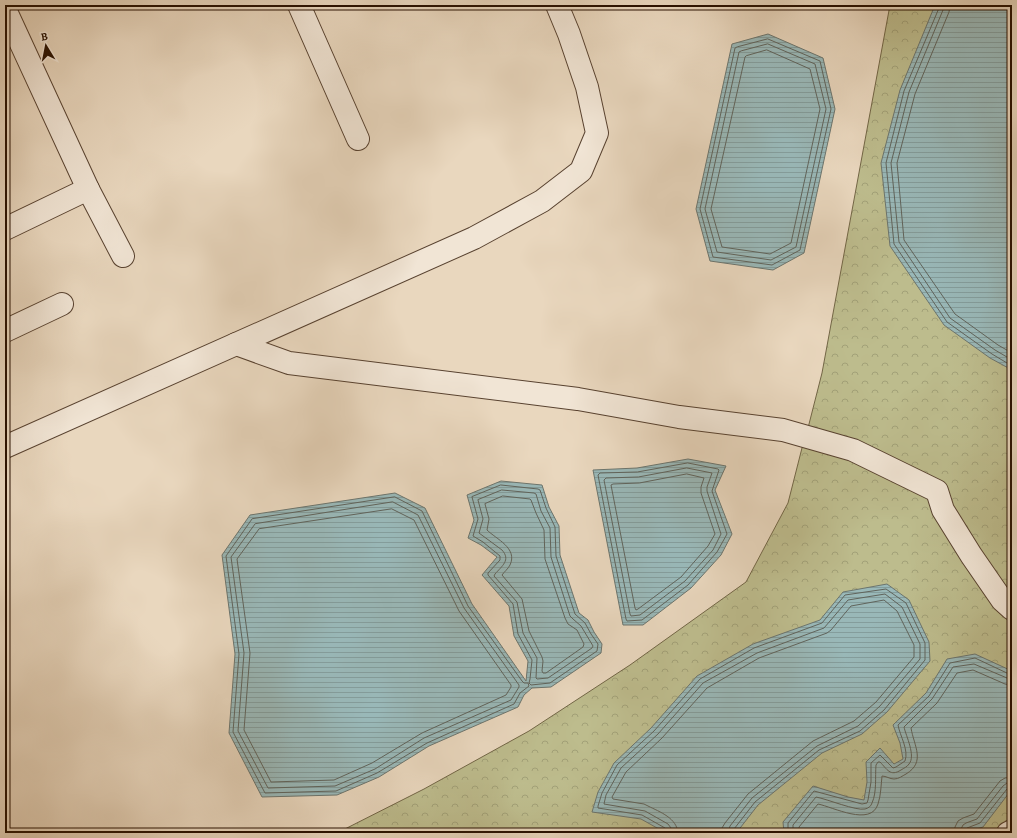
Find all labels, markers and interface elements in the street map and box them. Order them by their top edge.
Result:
north arrow [26,26,66,66]
text: B [40,29,49,45]

